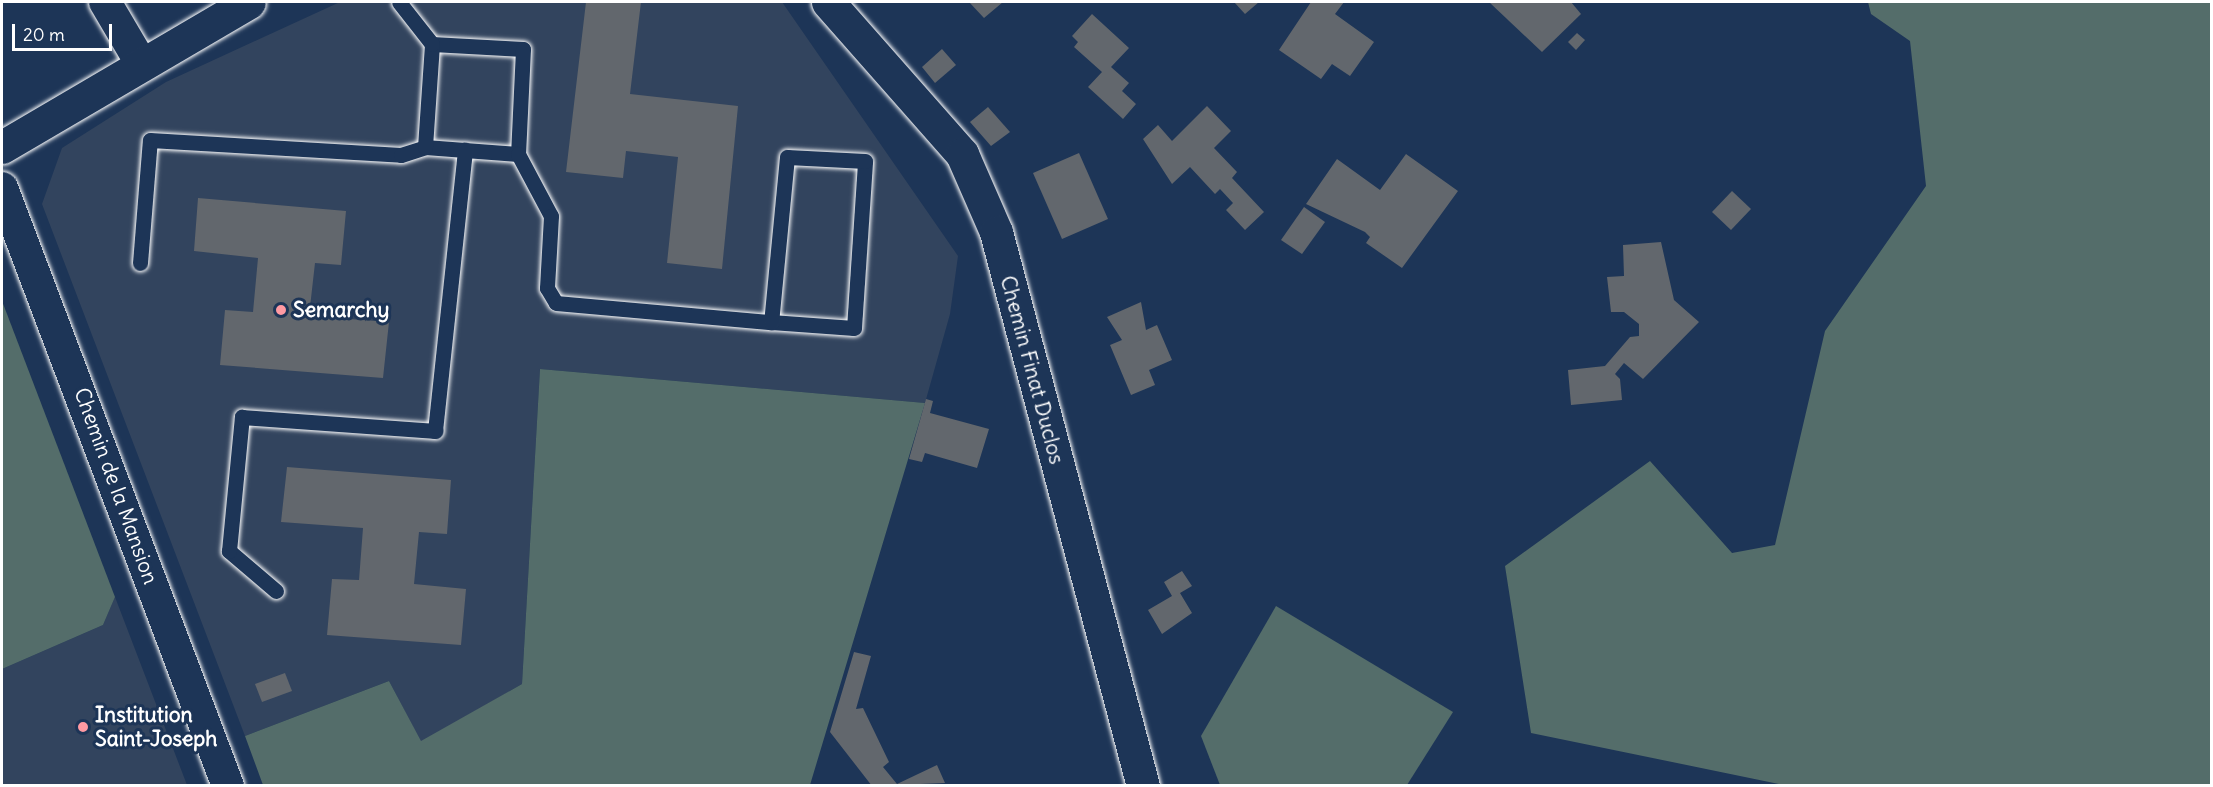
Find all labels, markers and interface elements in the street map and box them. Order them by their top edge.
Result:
scale bar [15,12,116,50]
text: 20 m [23,23,65,46]
street label: Chemin Finat Duclos [995,273,1069,467]
place label: Semarchy [293,297,389,323]
marker: Semarchy [274,303,288,317]
street label: Chemin de la Mansion [69,384,163,588]
place label: Institution Saint-Joseph [95,702,217,752]
marker: Institution Saint-Joseph [76,720,90,734]

